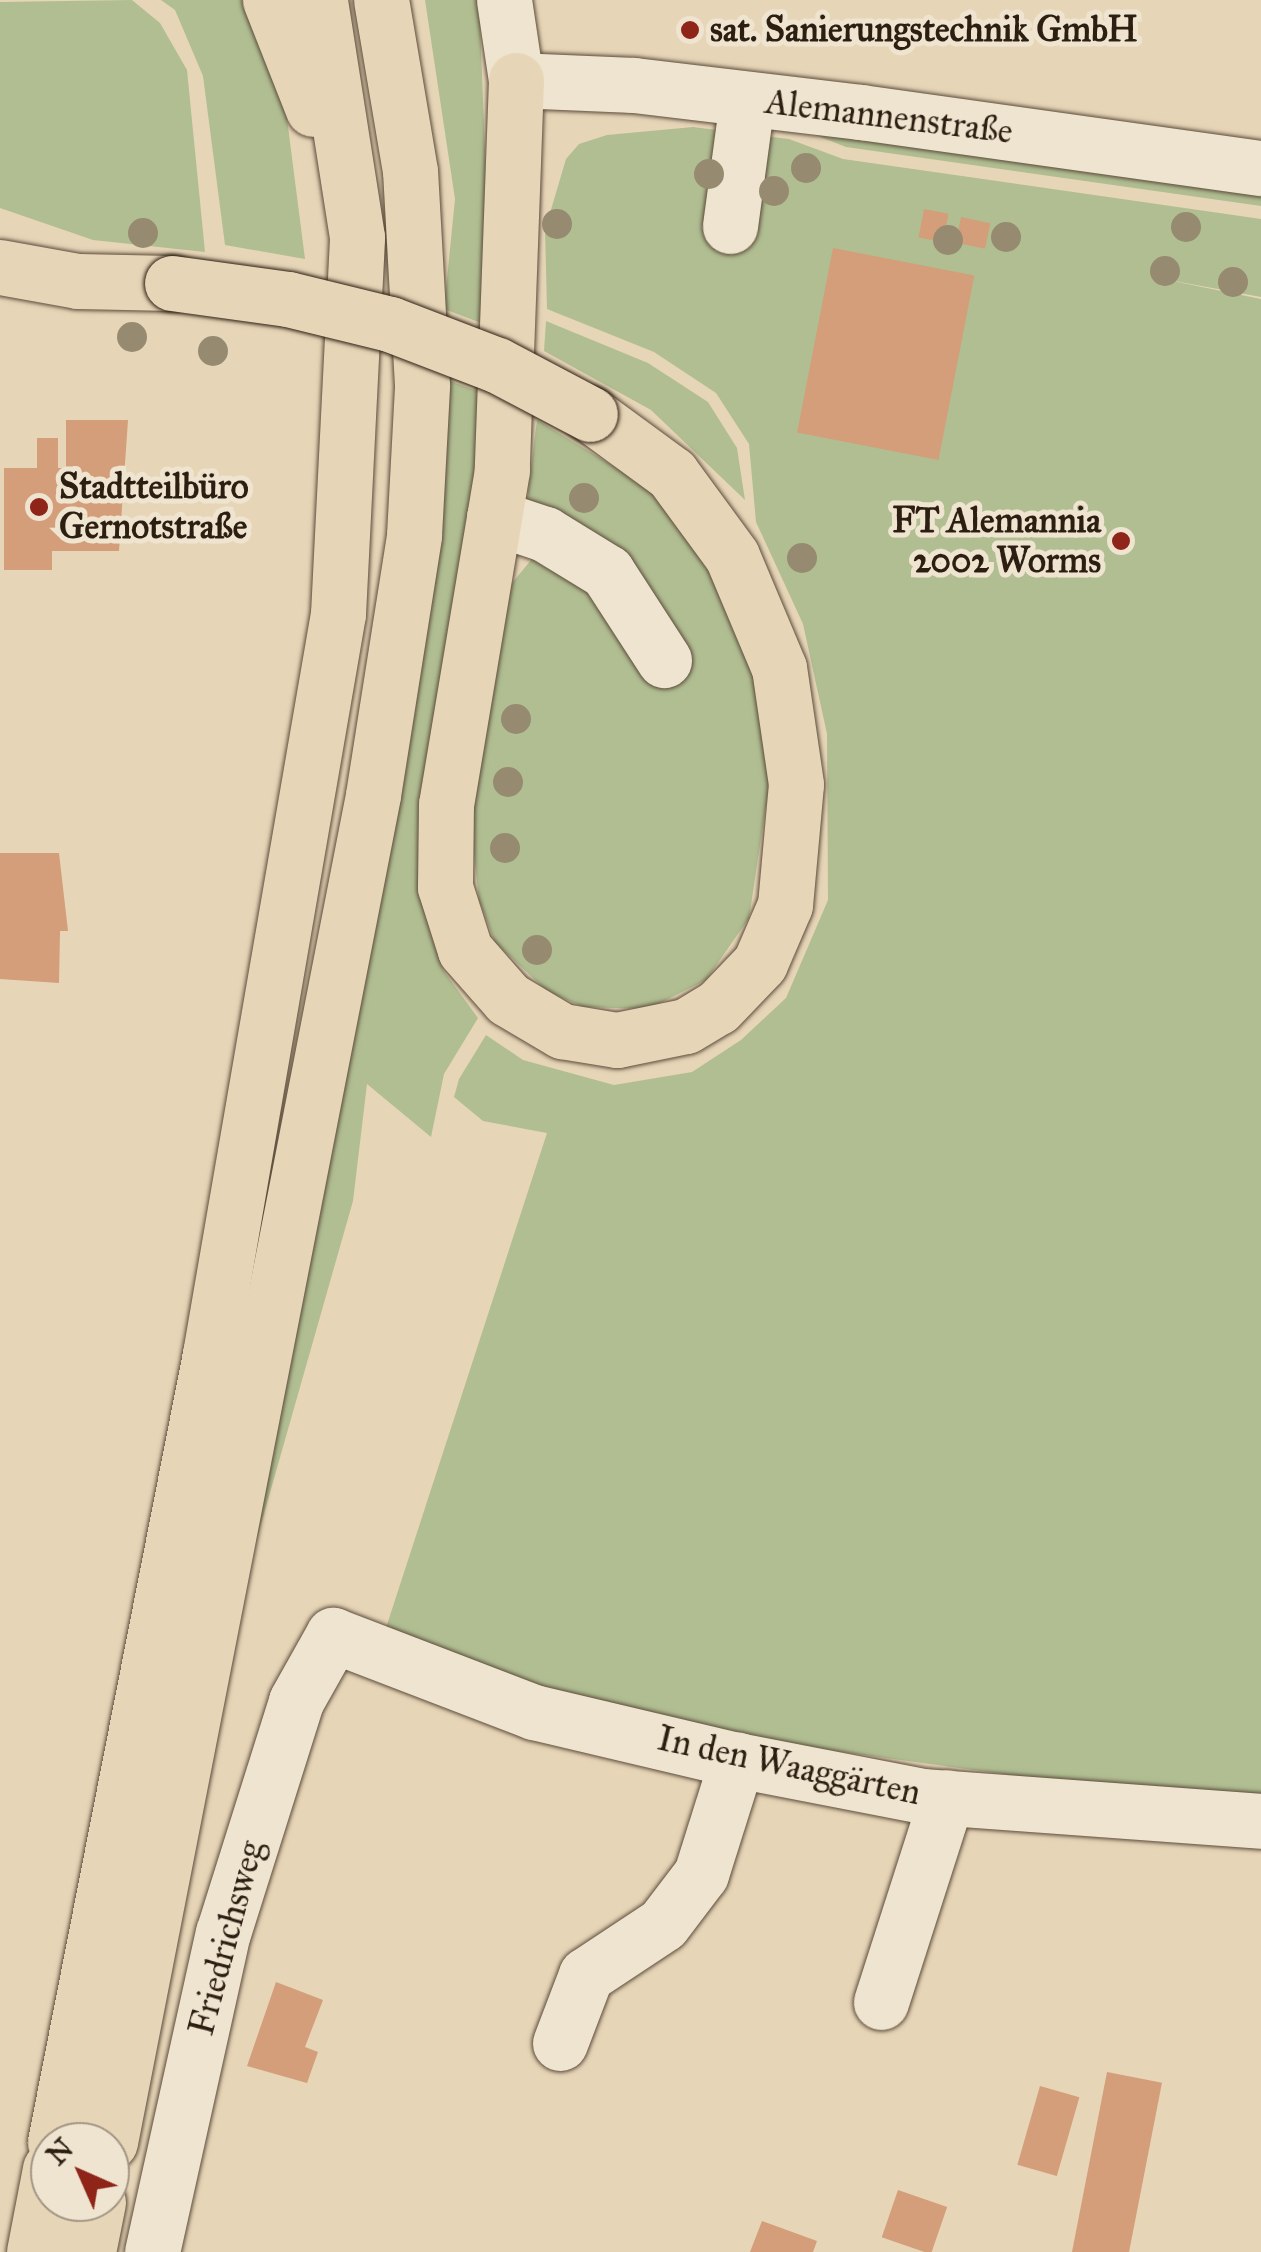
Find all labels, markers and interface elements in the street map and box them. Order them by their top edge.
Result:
place label: sat. Sanierungstechnik GmbH [710,9,1138,51]
marker: sat. Sanierungstechnik GmbH [679,19,701,41]
street label: Alemannenstraße [763,81,1015,153]
place label: Stadtteilbüro Gernotstraße [59,466,249,548]
marker: Stadtteilbüro Gernotstraße [28,496,50,518]
place label: FT Alemannia 2002 Worms [892,500,1101,582]
marker: FT Alemannia 2002 Worms [1110,530,1132,552]
street label: In den Waaggärten [654,1718,924,1814]
street label: Friedrichsweg [181,1836,273,2040]
north arrow [30,2122,130,2222]
text: N [39,2131,81,2173]

